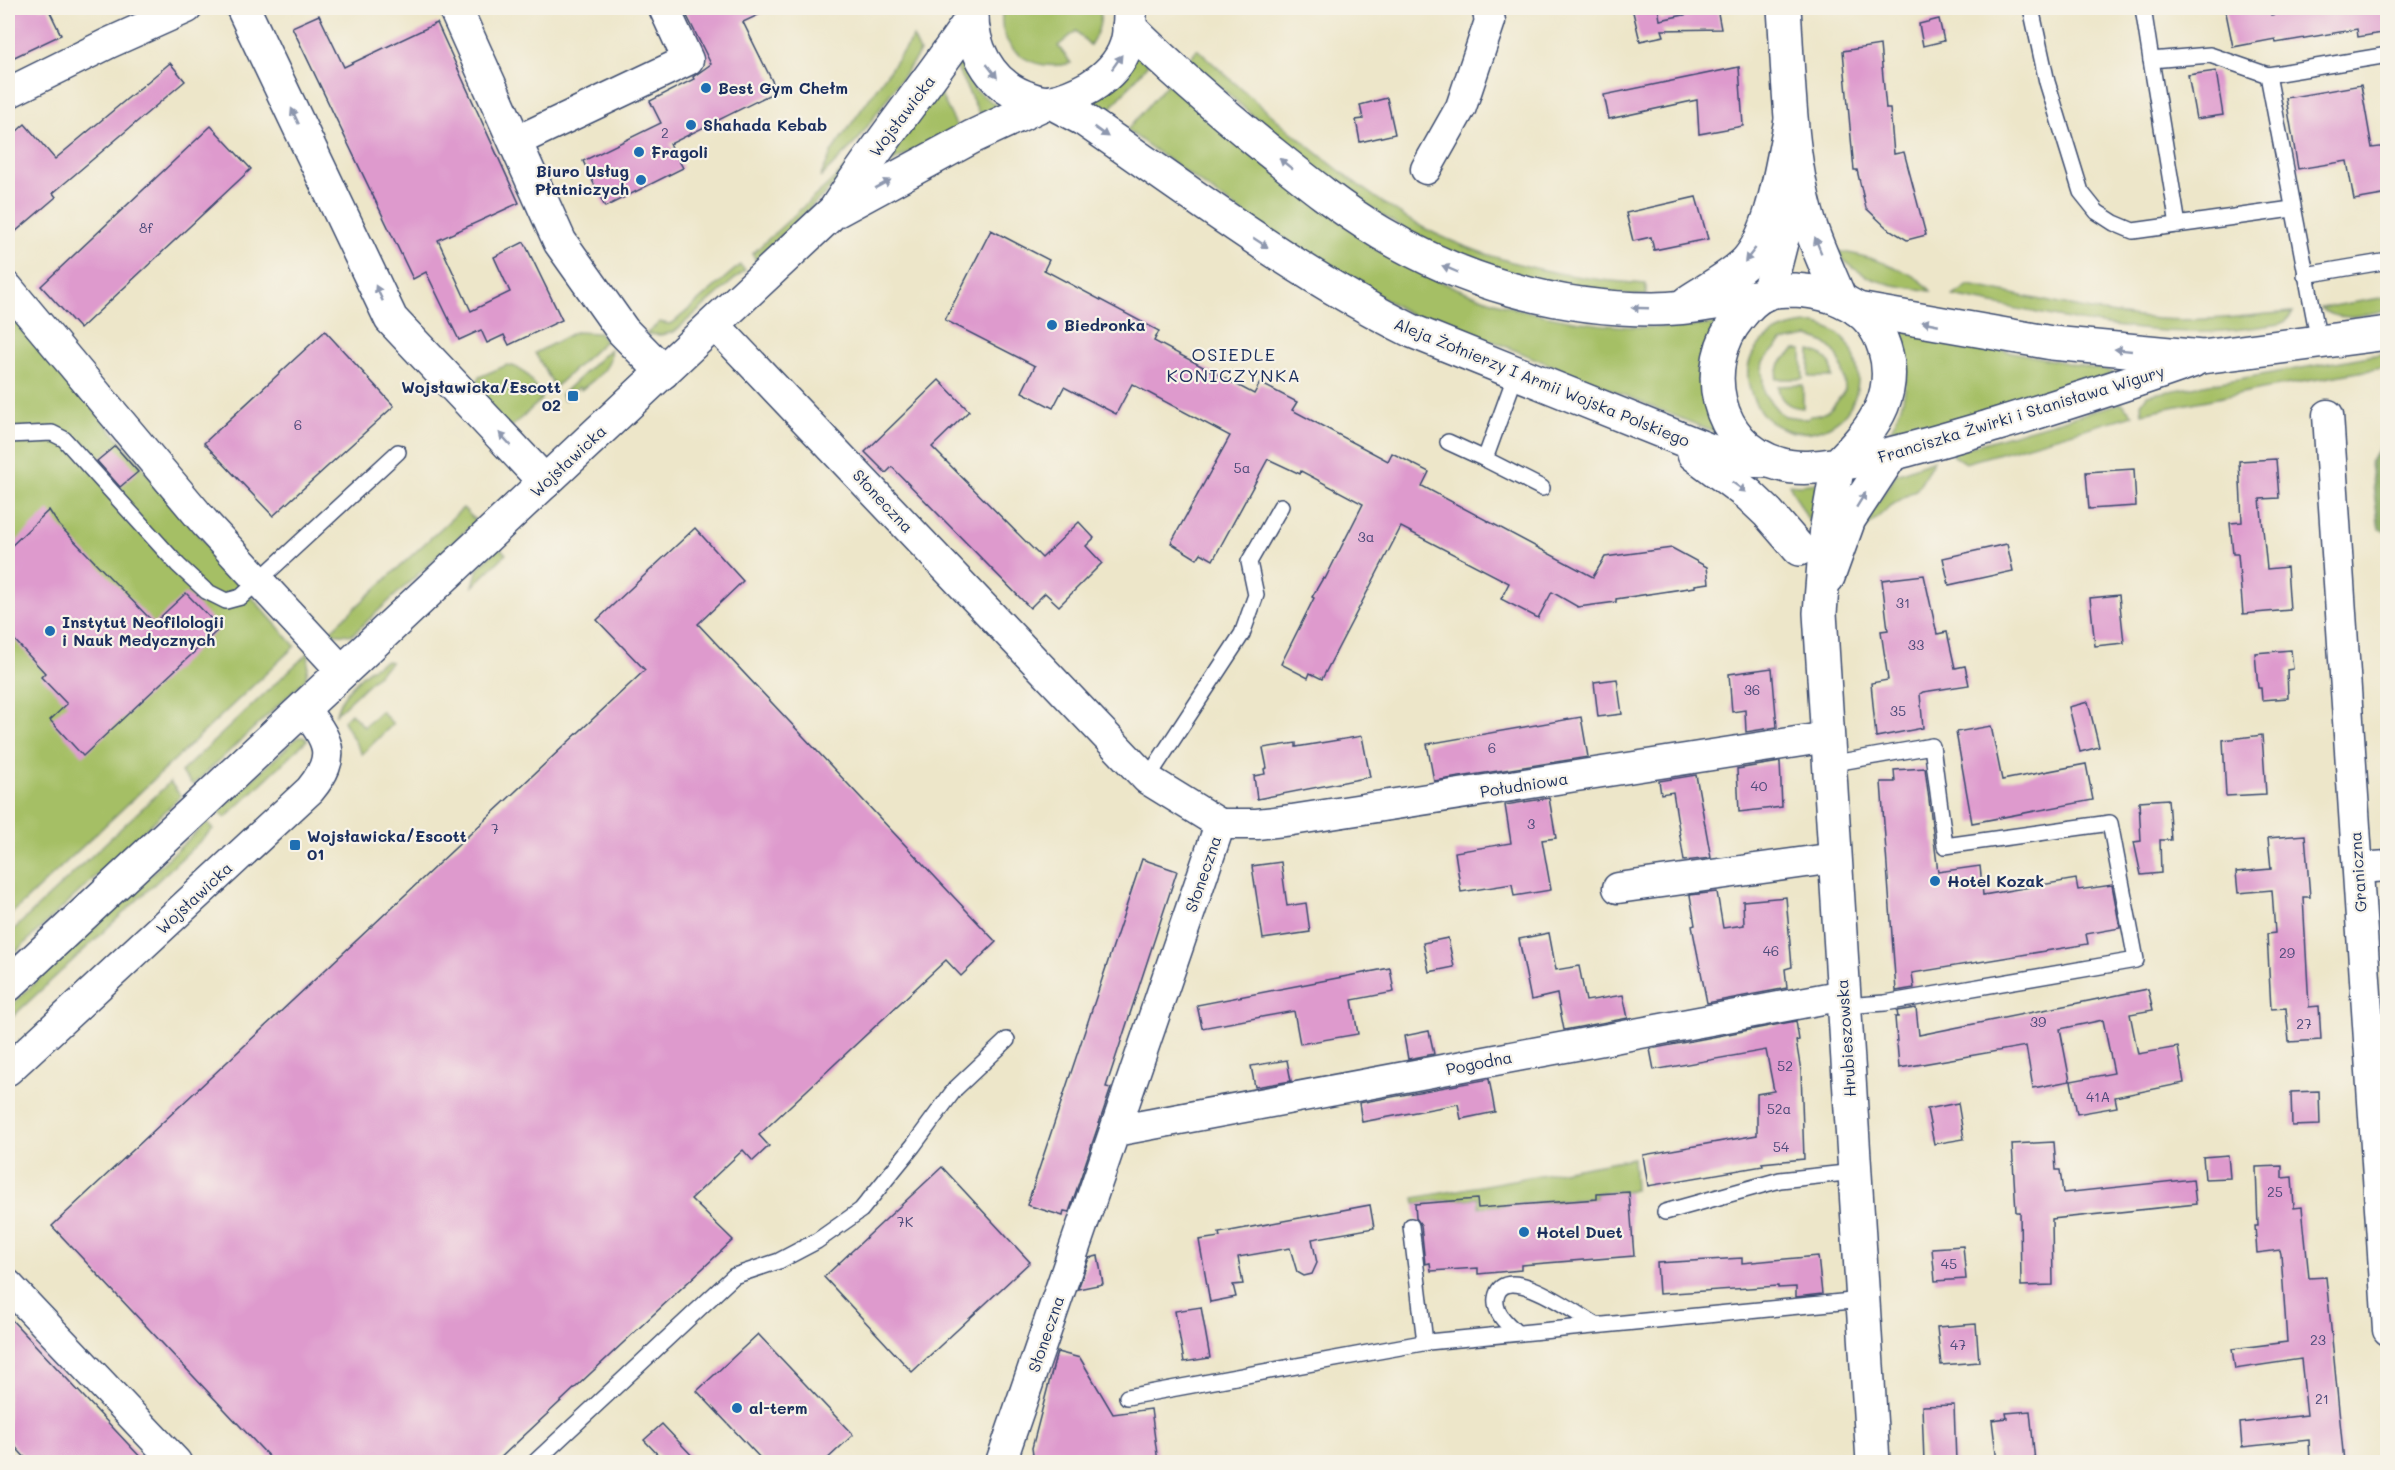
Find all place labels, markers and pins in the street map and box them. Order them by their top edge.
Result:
place label: Best Gym Chełm [718,77,848,98]
marker: Best Gym Chełm [699,81,713,95]
place label: Shahada Kebab [703,114,827,135]
marker: Shahada Kebab [684,118,698,132]
place label: Fragoli [651,141,708,162]
marker: Fragoli [632,145,646,159]
place label: Biuro Usług Płatniczych [535,160,629,199]
marker: Biuro Usług Płatniczych [634,173,648,187]
place label: Biedronka [1064,314,1146,335]
marker: Biedronka [1045,318,1059,332]
place label: Wojsławicka/Escott 02 [401,376,561,415]
marker: Wojsławicka/Escott 02 [566,389,580,403]
place label: Instytut Neofilologii i Nauk Medycznych [62,611,224,650]
marker: Instytut Neofilologii i Nauk Medycznych [43,624,57,638]
place label: Wojsławicka/Escott 01 [307,825,467,864]
marker: Wojsławicka/Escott 01 [288,838,302,852]
place label: Hotel Kozak [1947,870,2044,891]
marker: Hotel Kozak [1928,874,1942,888]
place label: Hotel Duet [1536,1221,1623,1242]
marker: Hotel Duet [1517,1225,1531,1239]
place label: al-term [749,1397,808,1418]
marker: al-term [730,1401,744,1415]

